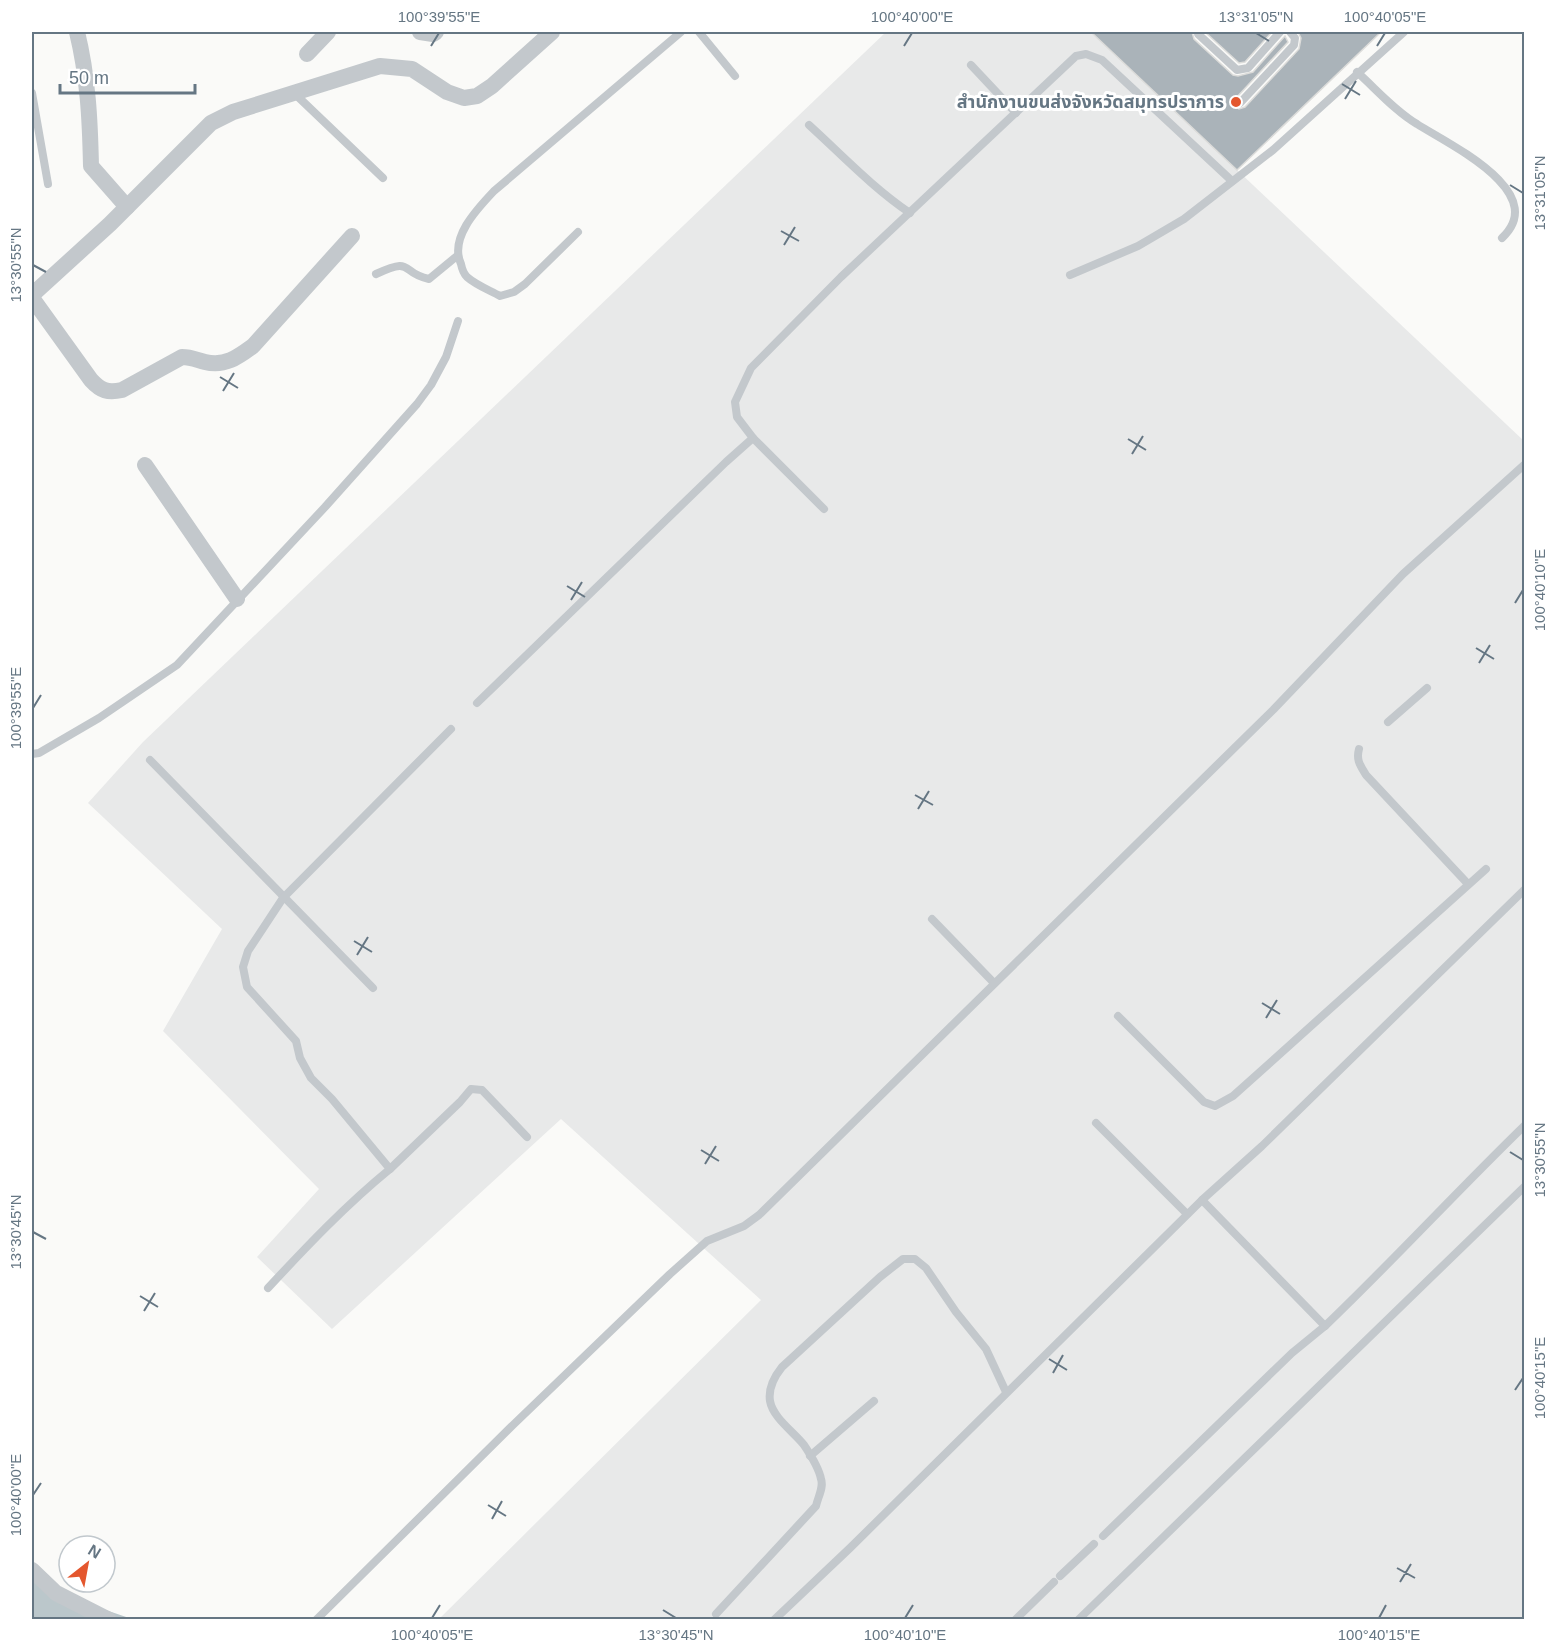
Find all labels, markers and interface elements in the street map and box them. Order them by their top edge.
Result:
text: 100°39'55"E [398,8,480,25]
text: 100°40'00"E [871,8,953,25]
text: 13°31'05"N [1218,8,1294,25]
text: 100°40'05"E [1344,8,1426,25]
scale bar [60,57,195,95]
text: 50 m [69,68,109,88]
place label: สำนักงานขนส่งจังหวัดสมุทรปราการ [957,92,1224,113]
marker: สำนักงานขนส่งจังหวัดสมุทรปราการ [1229,95,1243,109]
text: 13°31'05"N [1531,155,1548,231]
text: 13°30'55"N [7,227,24,303]
text: 100°40'10"E [1531,549,1548,631]
text: 100°39'55"E [7,667,24,749]
text: 13°30'55"N [1531,1122,1548,1198]
text: 13°30'45"N [7,1194,24,1270]
text: 100°40'15"E [1531,1337,1548,1419]
text: 100°40'00"E [7,1454,24,1536]
north arrow [57,1534,117,1594]
text: N [85,1541,104,1562]
text: 100°40'05"E [391,1626,473,1643]
text: 13°30'45"N [638,1626,714,1643]
text: 100°40'10"E [864,1626,946,1643]
text: 100°40'15"E [1338,1626,1420,1643]

